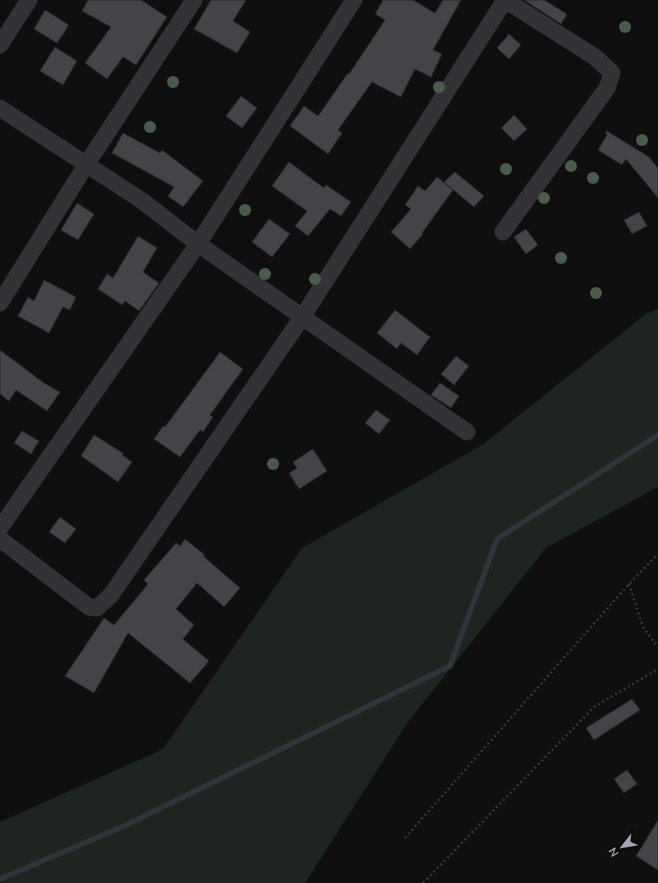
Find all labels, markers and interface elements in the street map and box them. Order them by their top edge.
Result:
north arrow [602,827,642,867]
text: N [605,845,622,859]

